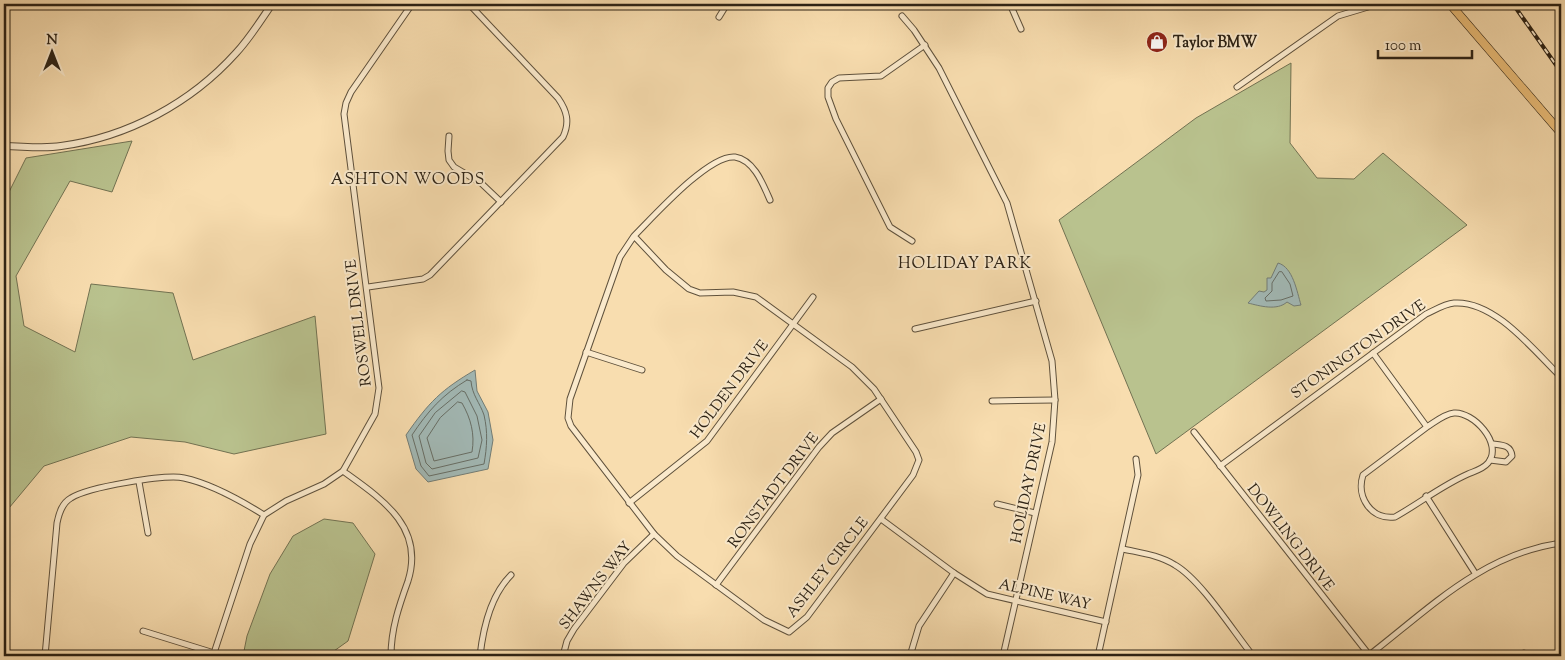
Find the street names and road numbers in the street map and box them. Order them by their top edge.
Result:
street label: ROSWELL DRIVE [341,258,378,387]
street label: STONINGTON DRIVE [1287,296,1430,405]
street label: HOLDEN DRIVE [686,336,774,444]
street label: HOLIDAY DRIVE [1006,421,1052,545]
street label: RONSTADT DRIVE [724,429,825,553]
street label: DOWLING DRIVE [1241,480,1338,596]
street label: ASHLEY CIRCLE [782,513,874,623]
street label: SHAWNS WAY [555,537,638,635]
street label: ALPINE WAY [996,575,1093,616]

